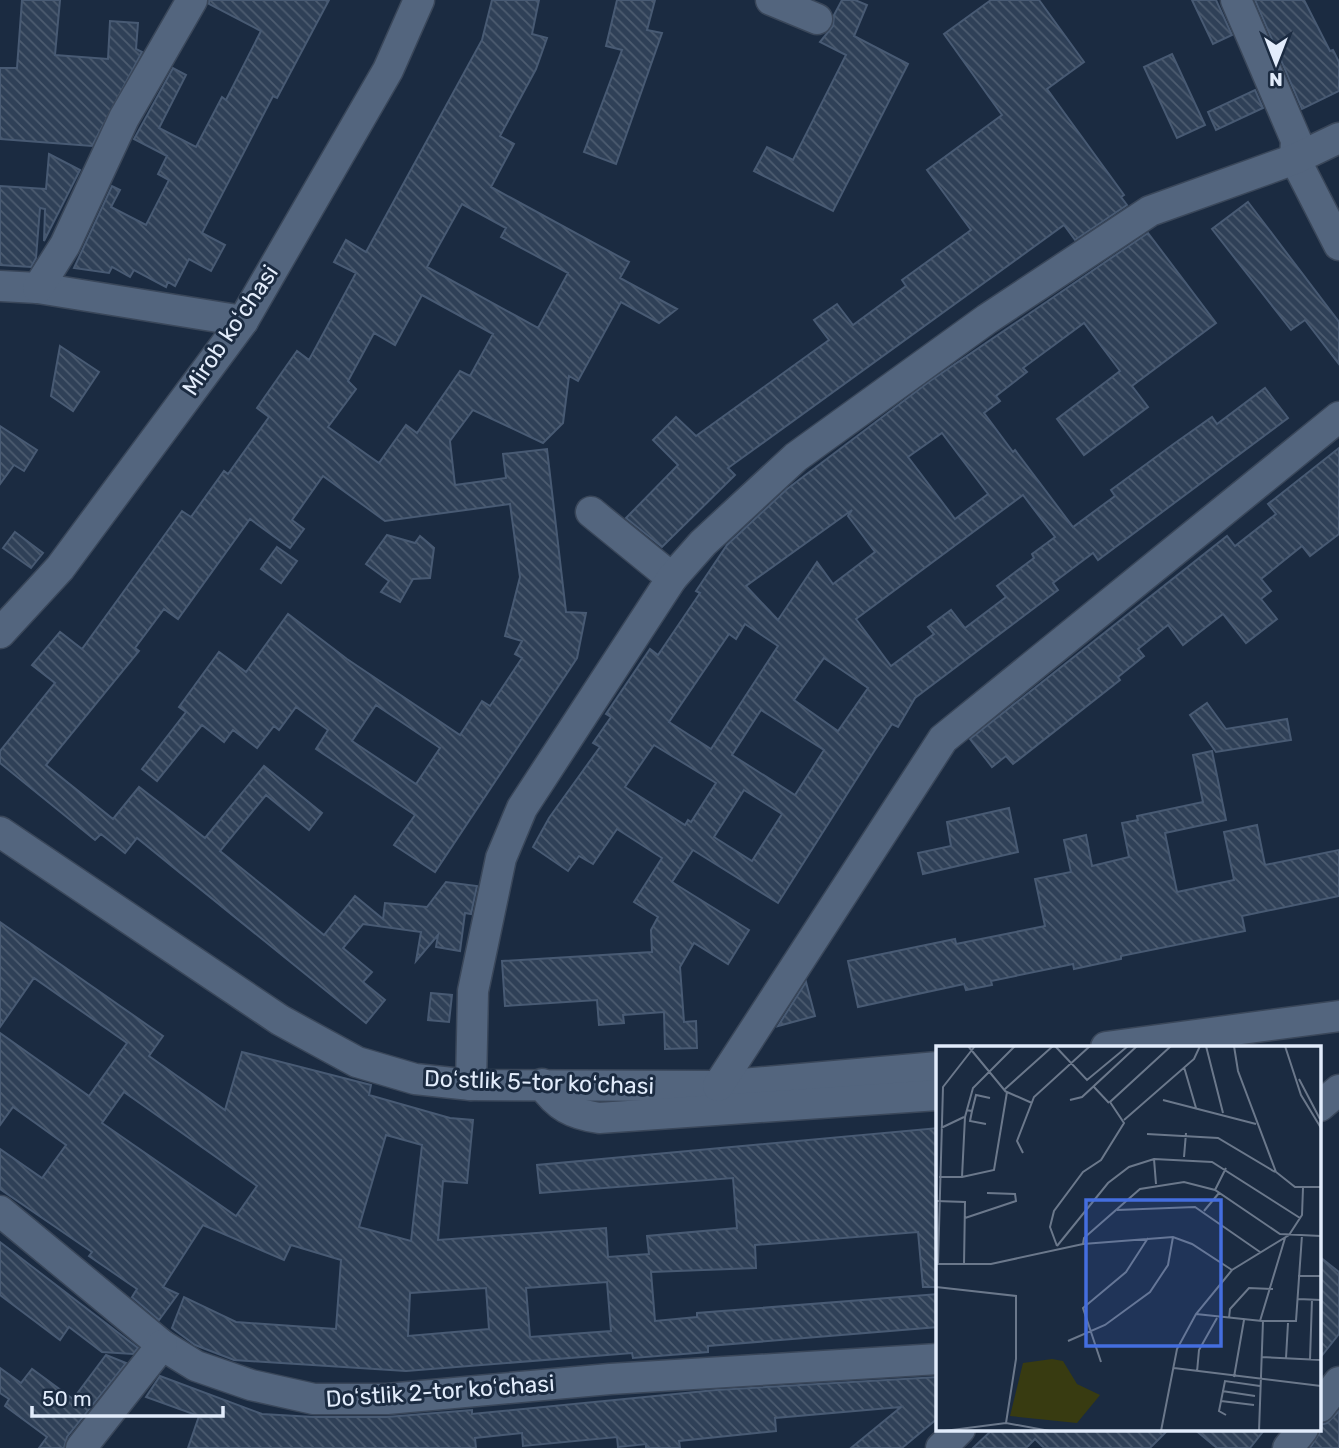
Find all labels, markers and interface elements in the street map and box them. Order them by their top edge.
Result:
north arrow [1241,28,1311,98]
text: N [1269,68,1283,91]
street label: Mirob koʻchasi [176,260,284,400]
inset map [936,1046,1322,1430]
street label: Doʻstlik 5-tor koʻchasi [424,1064,654,1100]
street label: Doʻstlik 2-tor koʻchasi [325,1369,555,1413]
scale bar [32,1374,222,1418]
text: 50 m [42,1386,92,1411]

